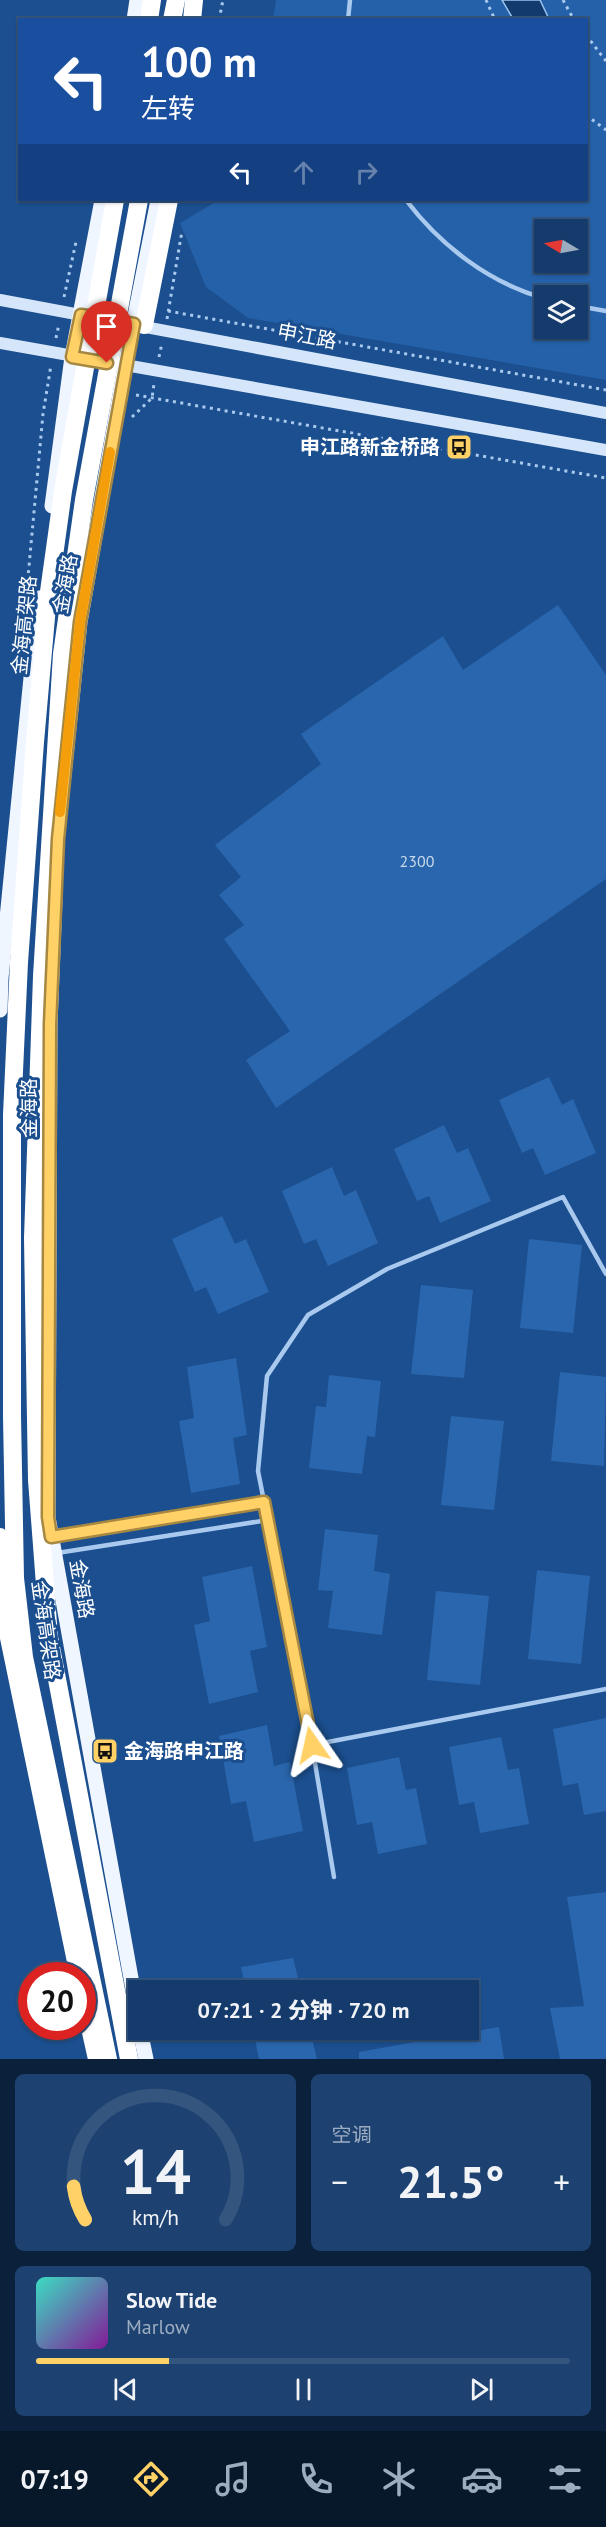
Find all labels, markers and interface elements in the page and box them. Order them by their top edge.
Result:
text: 100 m [141,34,257,89]
icon: left [42,42,120,120]
text: 左转 [141,91,195,125]
icon: left [224,156,257,189]
icon: ahead [287,156,320,189]
icon: right [350,156,383,189]
north arrow [534,219,588,273]
map controls [534,219,588,339]
button: layers [534,285,588,339]
pin [81,301,132,363]
icon: arrive [90,310,123,343]
street label: 申江路 [275,318,339,354]
bus stop icon: 申江路新金桥路 [444,432,474,462]
place label: 申江路新金桥路 [300,434,440,460]
street label: 金海路 [47,552,83,616]
street label: 金海高架路 [6,574,42,676]
house number: 2300 [400,851,435,871]
street label: 金海路 [16,1078,42,1138]
street label: 金海路 [64,1557,100,1621]
street label: 金海高架路 [26,1579,66,1681]
position arrow [280,1713,344,1777]
bus stop icon: 金海路申江路 [90,1736,120,1766]
place label: 金海路申江路 [124,1738,244,1764]
speed limit sign: 20 [18,1962,96,2040]
text: 07:21 · 2 分钟 · 720 m [198,1996,409,2024]
text: 空调 [332,2122,372,2148]
text: 14 [120,2130,191,2211]
text: 21.5° [397,2152,504,2210]
text: − [332,2160,348,2203]
text: + [553,2160,570,2203]
text: km/h [132,2203,179,2231]
text: Slow Tide [126,2286,217,2314]
text: Marlow [126,2314,190,2340]
icon: previous [109,2373,142,2406]
icon: pause [287,2373,320,2406]
icon: next [465,2373,498,2406]
icon: directions [130,2458,172,2500]
icon: music [212,2458,254,2500]
icon: phone [295,2458,337,2500]
icon: climate [378,2458,420,2500]
icon: car [461,2458,503,2500]
icon: filters [544,2458,586,2500]
text: 07:19 [20,2462,89,2496]

